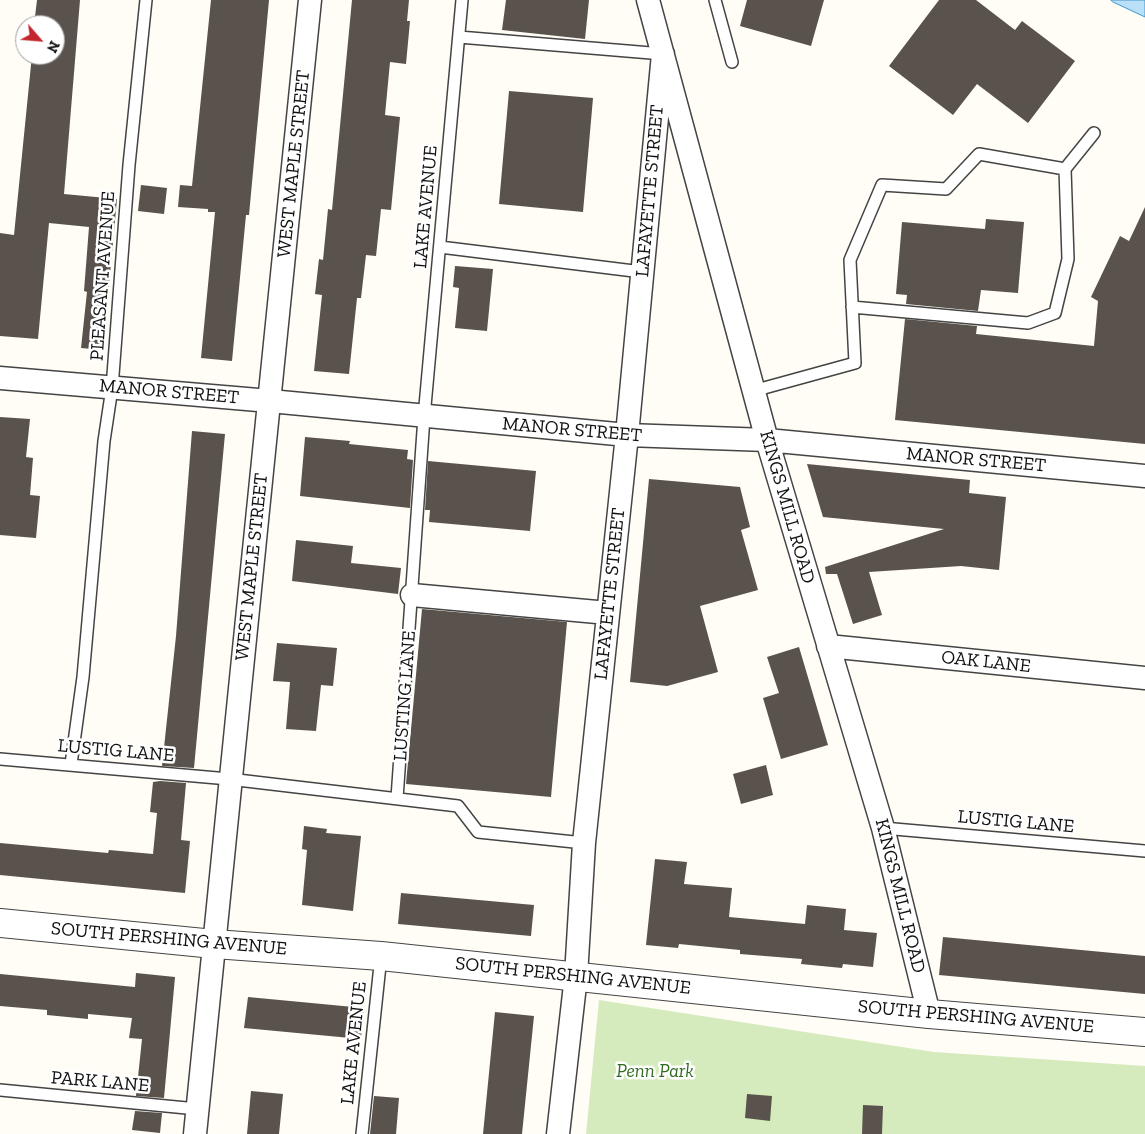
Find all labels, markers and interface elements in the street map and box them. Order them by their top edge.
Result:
north arrow [15,15,65,65]
text: N [43,38,63,55]
street label: WEST MAPLE STREET [273,69,315,259]
street label: LAFAYETTE STREET [631,104,669,278]
street label: LAKE AVENUE [409,144,443,270]
street label: PLEASANT AVENUE [86,190,120,362]
street label: MANOR STREET [98,375,240,409]
street label: MANOR STREET [501,413,643,447]
street label: KINGS MILL ROAD [754,428,820,586]
street label: MANOR STREET [905,443,1047,477]
street label: WEST MAPLE STREET [231,472,273,662]
street label: LAFAYETTE STREET [590,507,630,681]
street label: LUSTING LANE [389,630,421,762]
street label: OAK LANE [940,646,1032,678]
street label: LUSTIG LANE [57,735,175,767]
street label: LUSTIG LANE [957,806,1075,838]
street label: KINGS MILL ROAD [870,817,930,975]
street label: SOUTH PERSHING AVENUE [50,917,288,961]
street label: SOUTH PERSHING AVENUE [454,952,692,1000]
street label: LAKE AVENUE [336,980,372,1106]
street label: SOUTH PERSHING AVENUE [857,995,1095,1039]
park label: Penn Park [616,1061,694,1083]
street label: PARK LANE [50,1066,150,1098]

